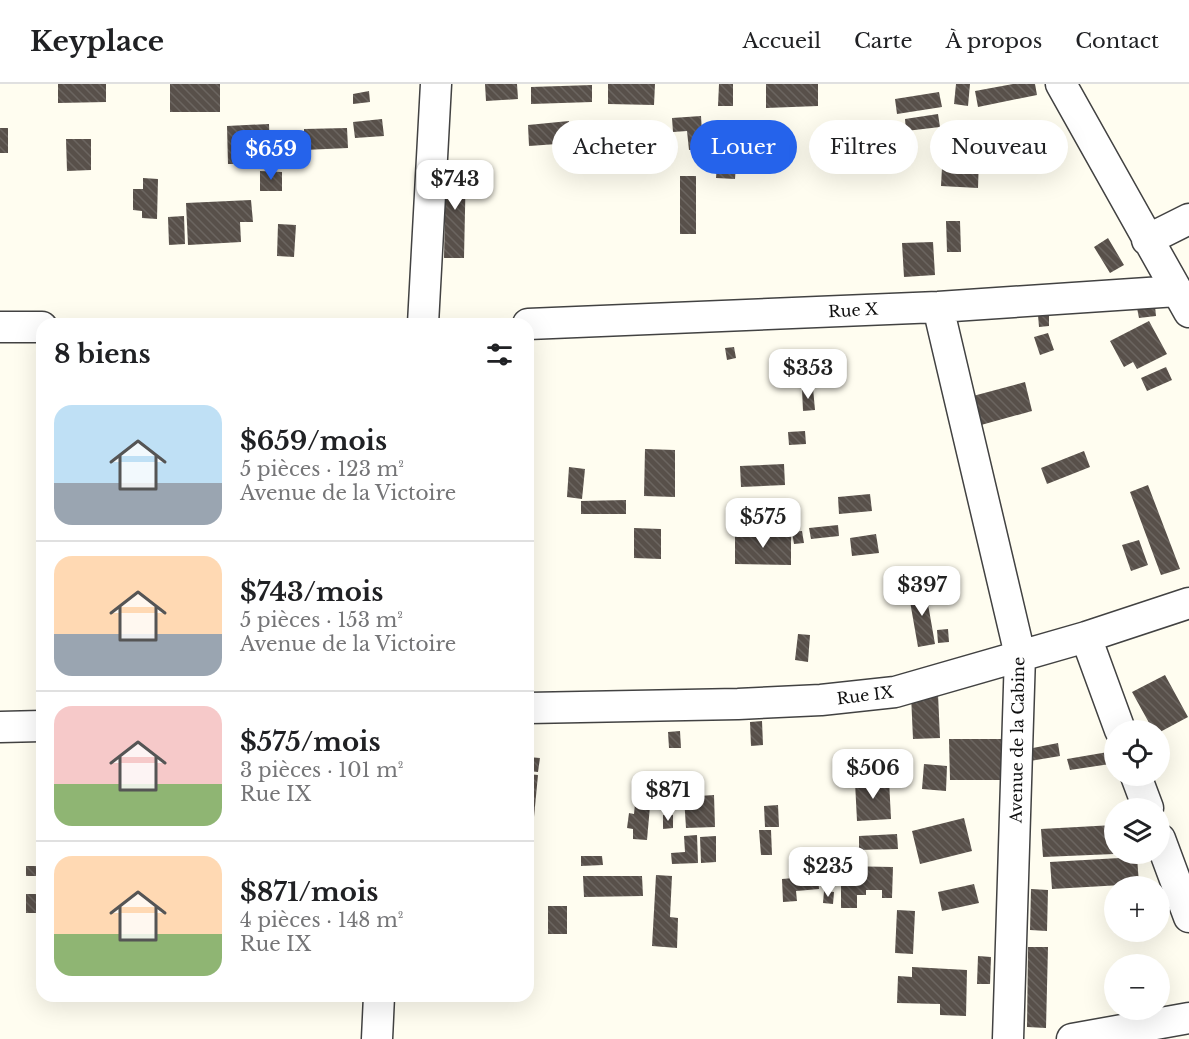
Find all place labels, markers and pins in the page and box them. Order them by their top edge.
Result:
pin: $659 [235,130,307,181]
pin: $743 [419,160,491,211]
pin: $353 [772,349,844,400]
pin: $575 [727,498,799,549]
pin: $397 [886,566,958,617]
pin: $506 [837,749,909,800]
pin: $871 [632,771,704,822]
pin: $235 [792,847,864,898]

